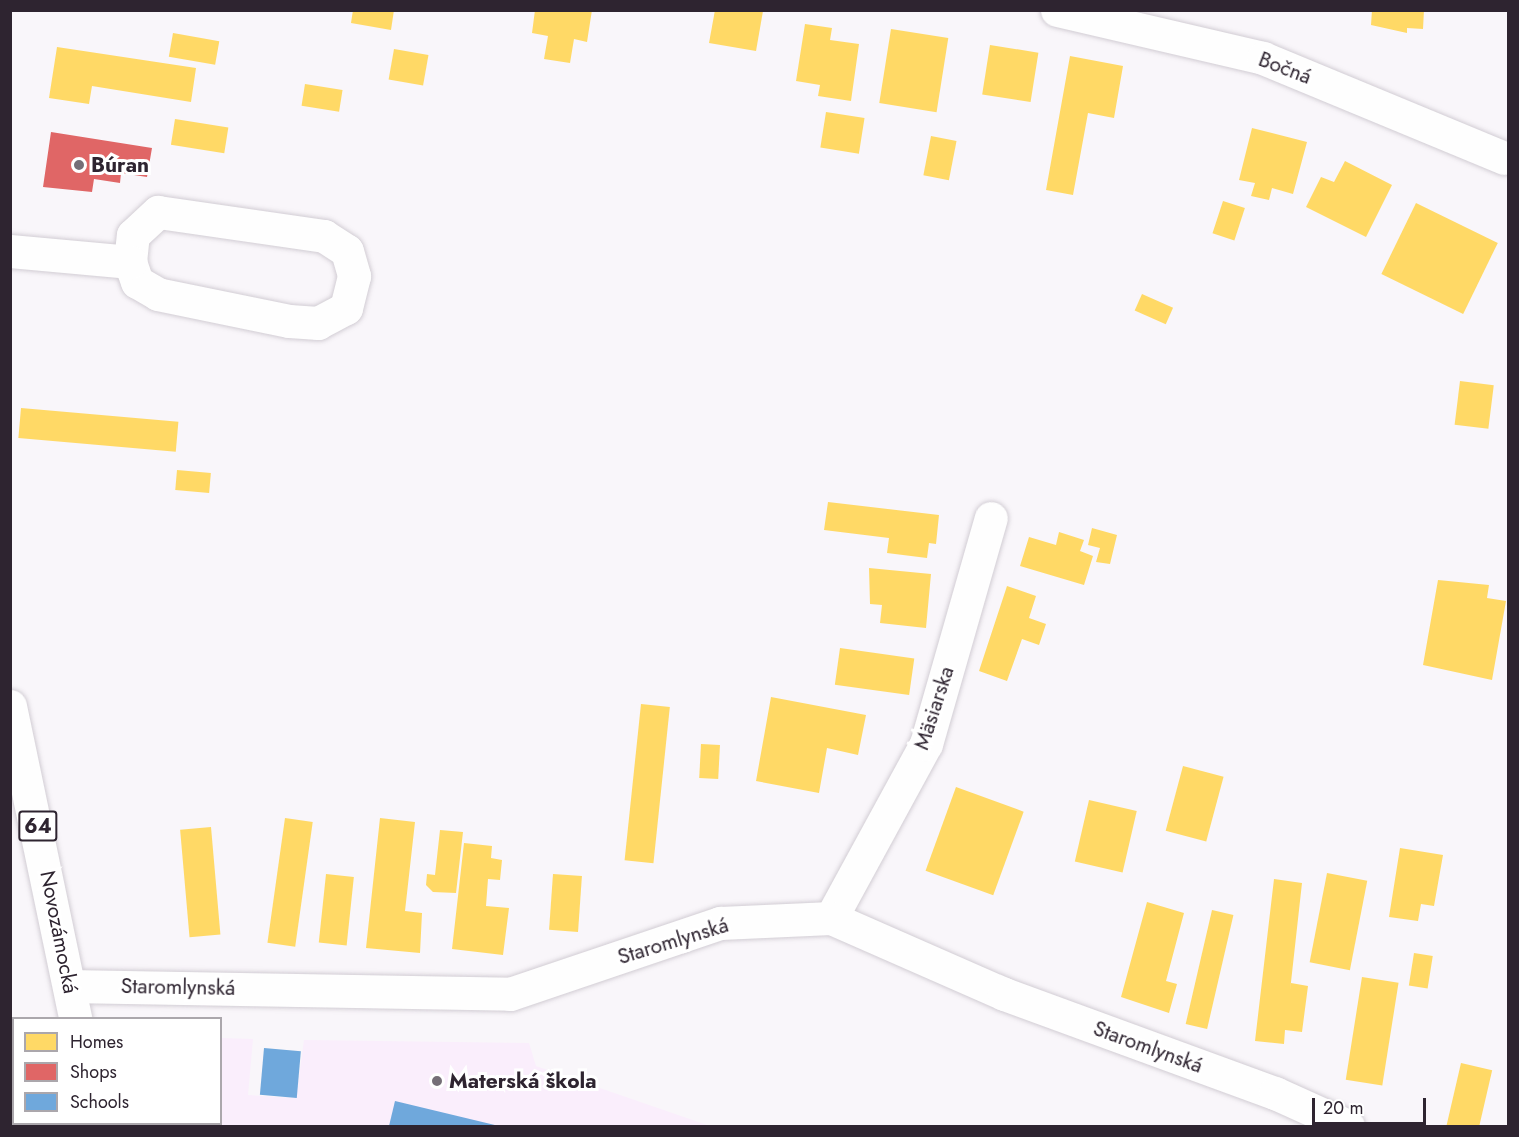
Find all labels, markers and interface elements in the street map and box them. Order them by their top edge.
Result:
street label: Bočná [1255,46,1315,90]
place label: Búran [91,152,149,178]
marker: Búran [72,158,86,172]
street label: Mäsiarska [909,663,959,753]
road number: 64 [17,809,59,843]
street label: Novozámocká [35,868,83,996]
street label: Staromlynská [615,912,731,970]
street label: Staromlynská [121,973,235,1001]
street label: Staromlynská [1090,1016,1206,1078]
legend [12,1017,222,1125]
text: Homes [70,1029,123,1055]
text: Shops [70,1059,117,1085]
place label: Materská škola [449,1068,597,1094]
marker: Materská škola [430,1074,444,1088]
scale bar [1315,1086,1429,1124]
text: Schools [70,1089,129,1115]
text: 20 m [1323,1095,1363,1121]

